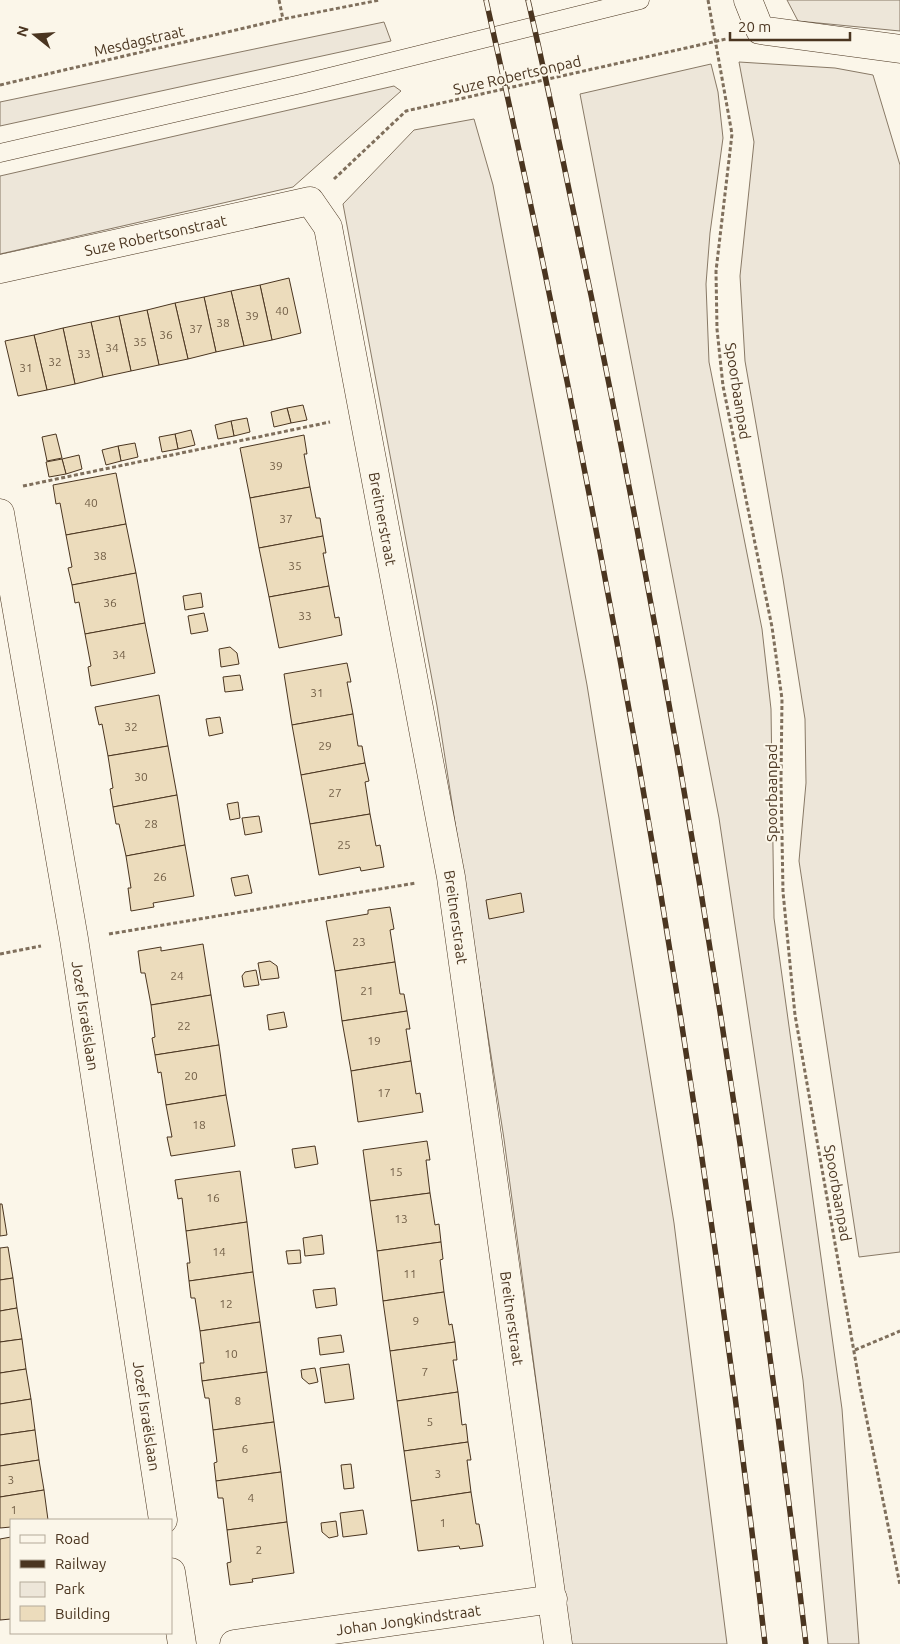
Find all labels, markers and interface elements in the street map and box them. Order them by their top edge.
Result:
north arrow [10,10,60,60]
scale bar [730,10,850,42]
text: 20 m [738,18,771,35]
street label: Mesdagstraat [92,22,186,60]
text: N [13,24,32,39]
street label: Suze Robertsonpad [451,52,583,98]
street label: Suze Robertsonstraat [83,211,228,259]
house number: 40 [275,304,289,317]
house number: 39 [245,309,259,322]
house number: 38 [216,316,230,329]
house number: 37 [189,322,203,335]
house number: 36 [159,328,173,341]
house number: 35 [133,335,147,348]
house number: 34 [105,341,119,354]
street label: Spoorbaanpad [722,341,754,441]
house number: 33 [77,347,91,360]
house number: 32 [48,355,62,368]
house number: 31 [19,361,33,374]
house number: 39 [269,459,283,472]
street label: Breitnerstraat [366,471,400,567]
house number: 40 [84,496,98,509]
house number: 37 [279,512,293,525]
house number: 38 [93,549,107,562]
house number: 35 [288,559,302,572]
house number: 36 [103,596,117,609]
house number: 33 [298,609,312,622]
house number: 34 [112,648,126,661]
house number: 31 [310,686,324,699]
house number: 32 [124,720,138,733]
house number: 29 [318,739,332,752]
street label: Spoorbaanpad [763,744,780,842]
house number: 30 [134,770,148,783]
house number: 27 [328,786,342,799]
house number: 28 [144,817,158,830]
house number: 25 [337,838,351,851]
street label: Breitnerstraat [441,868,472,965]
house number: 26 [153,870,167,883]
house number: 23 [352,935,366,948]
street label: Jozef Israëlslaan [69,960,103,1072]
house number: 24 [170,969,184,982]
house number: 21 [360,984,374,997]
house number: 22 [177,1019,191,1032]
house number: 19 [367,1034,381,1047]
house number: 20 [184,1069,198,1082]
house number: 17 [377,1086,391,1099]
house number: 18 [192,1118,206,1131]
street label: Spoorbaanpad [821,1143,855,1243]
house number: 15 [389,1165,403,1178]
house number: 16 [206,1191,220,1204]
house number: 13 [394,1212,408,1225]
house number: 14 [212,1245,226,1258]
house number: 11 [403,1267,417,1280]
street label: Breitnerstraat [498,1270,528,1367]
house number: 12 [219,1297,233,1310]
house number: 9 [413,1314,419,1327]
house number: 10 [224,1347,238,1360]
street label: Jozef Israëlslaan [130,1360,164,1472]
house number: 7 [422,1365,428,1378]
house number: 8 [235,1394,242,1407]
house number: 5 [427,1415,433,1428]
house number: 6 [242,1442,249,1455]
house number: 3 [435,1467,441,1480]
house number: 3 [8,1473,14,1486]
house number: 4 [248,1491,255,1504]
house number: 1 [11,1503,17,1516]
house number: 1 [440,1516,446,1529]
legend [10,1519,172,1634]
text: Road [55,1530,90,1547]
house number: 2 [256,1543,262,1556]
text: Railway [55,1555,106,1572]
text: Park [55,1580,85,1597]
street label: Johan Jongkindstraat [335,1601,482,1638]
text: Building [55,1605,110,1622]

